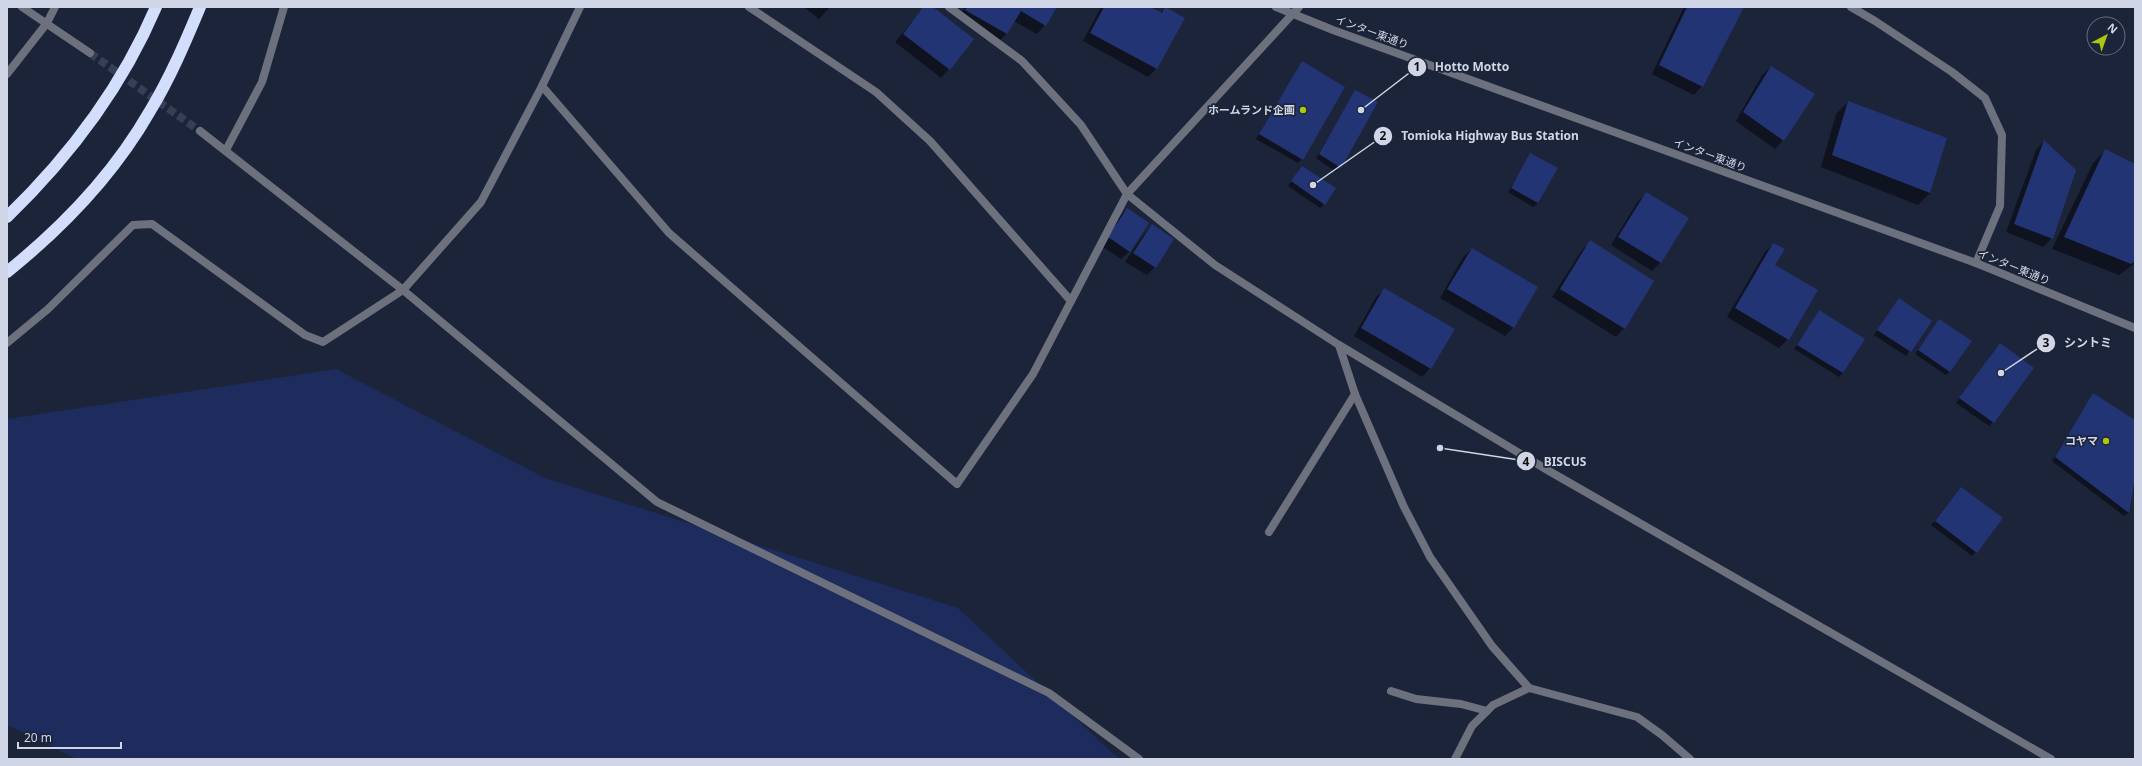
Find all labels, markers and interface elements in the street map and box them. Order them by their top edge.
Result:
street label: インター東通り [1333,11,1411,52]
north arrow [2086,16,2126,56]
text: N [2105,19,2121,37]
callout: Hotto Motto [1407,55,1517,79]
text: 1 [1414,58,1420,75]
text: Hotto Motto [1435,58,1509,75]
place label: ホームランド企画 [1208,102,1295,117]
marker: ホームランド企画 [1298,105,1308,115]
callout: Tomioka Highway Bus Station [1373,124,1587,148]
text: 2 [1380,127,1387,144]
text: Tomioka Highway Bus Station [1401,127,1579,144]
street label: インター東通り [1671,134,1749,175]
street label: インター東通り [1976,245,2053,288]
callout: シントミ [2036,331,2120,355]
text: 3 [2043,334,2050,351]
text: シントミ [2064,334,2112,351]
place label: コヤマ [2065,433,2098,448]
marker: コヤマ [2101,436,2111,446]
callout: BISCUS [1516,449,1595,473]
text: 4 [1523,453,1530,470]
text: BISCUS [1544,453,1587,470]
scale bar [18,724,121,750]
text: 20 m [24,729,52,746]

